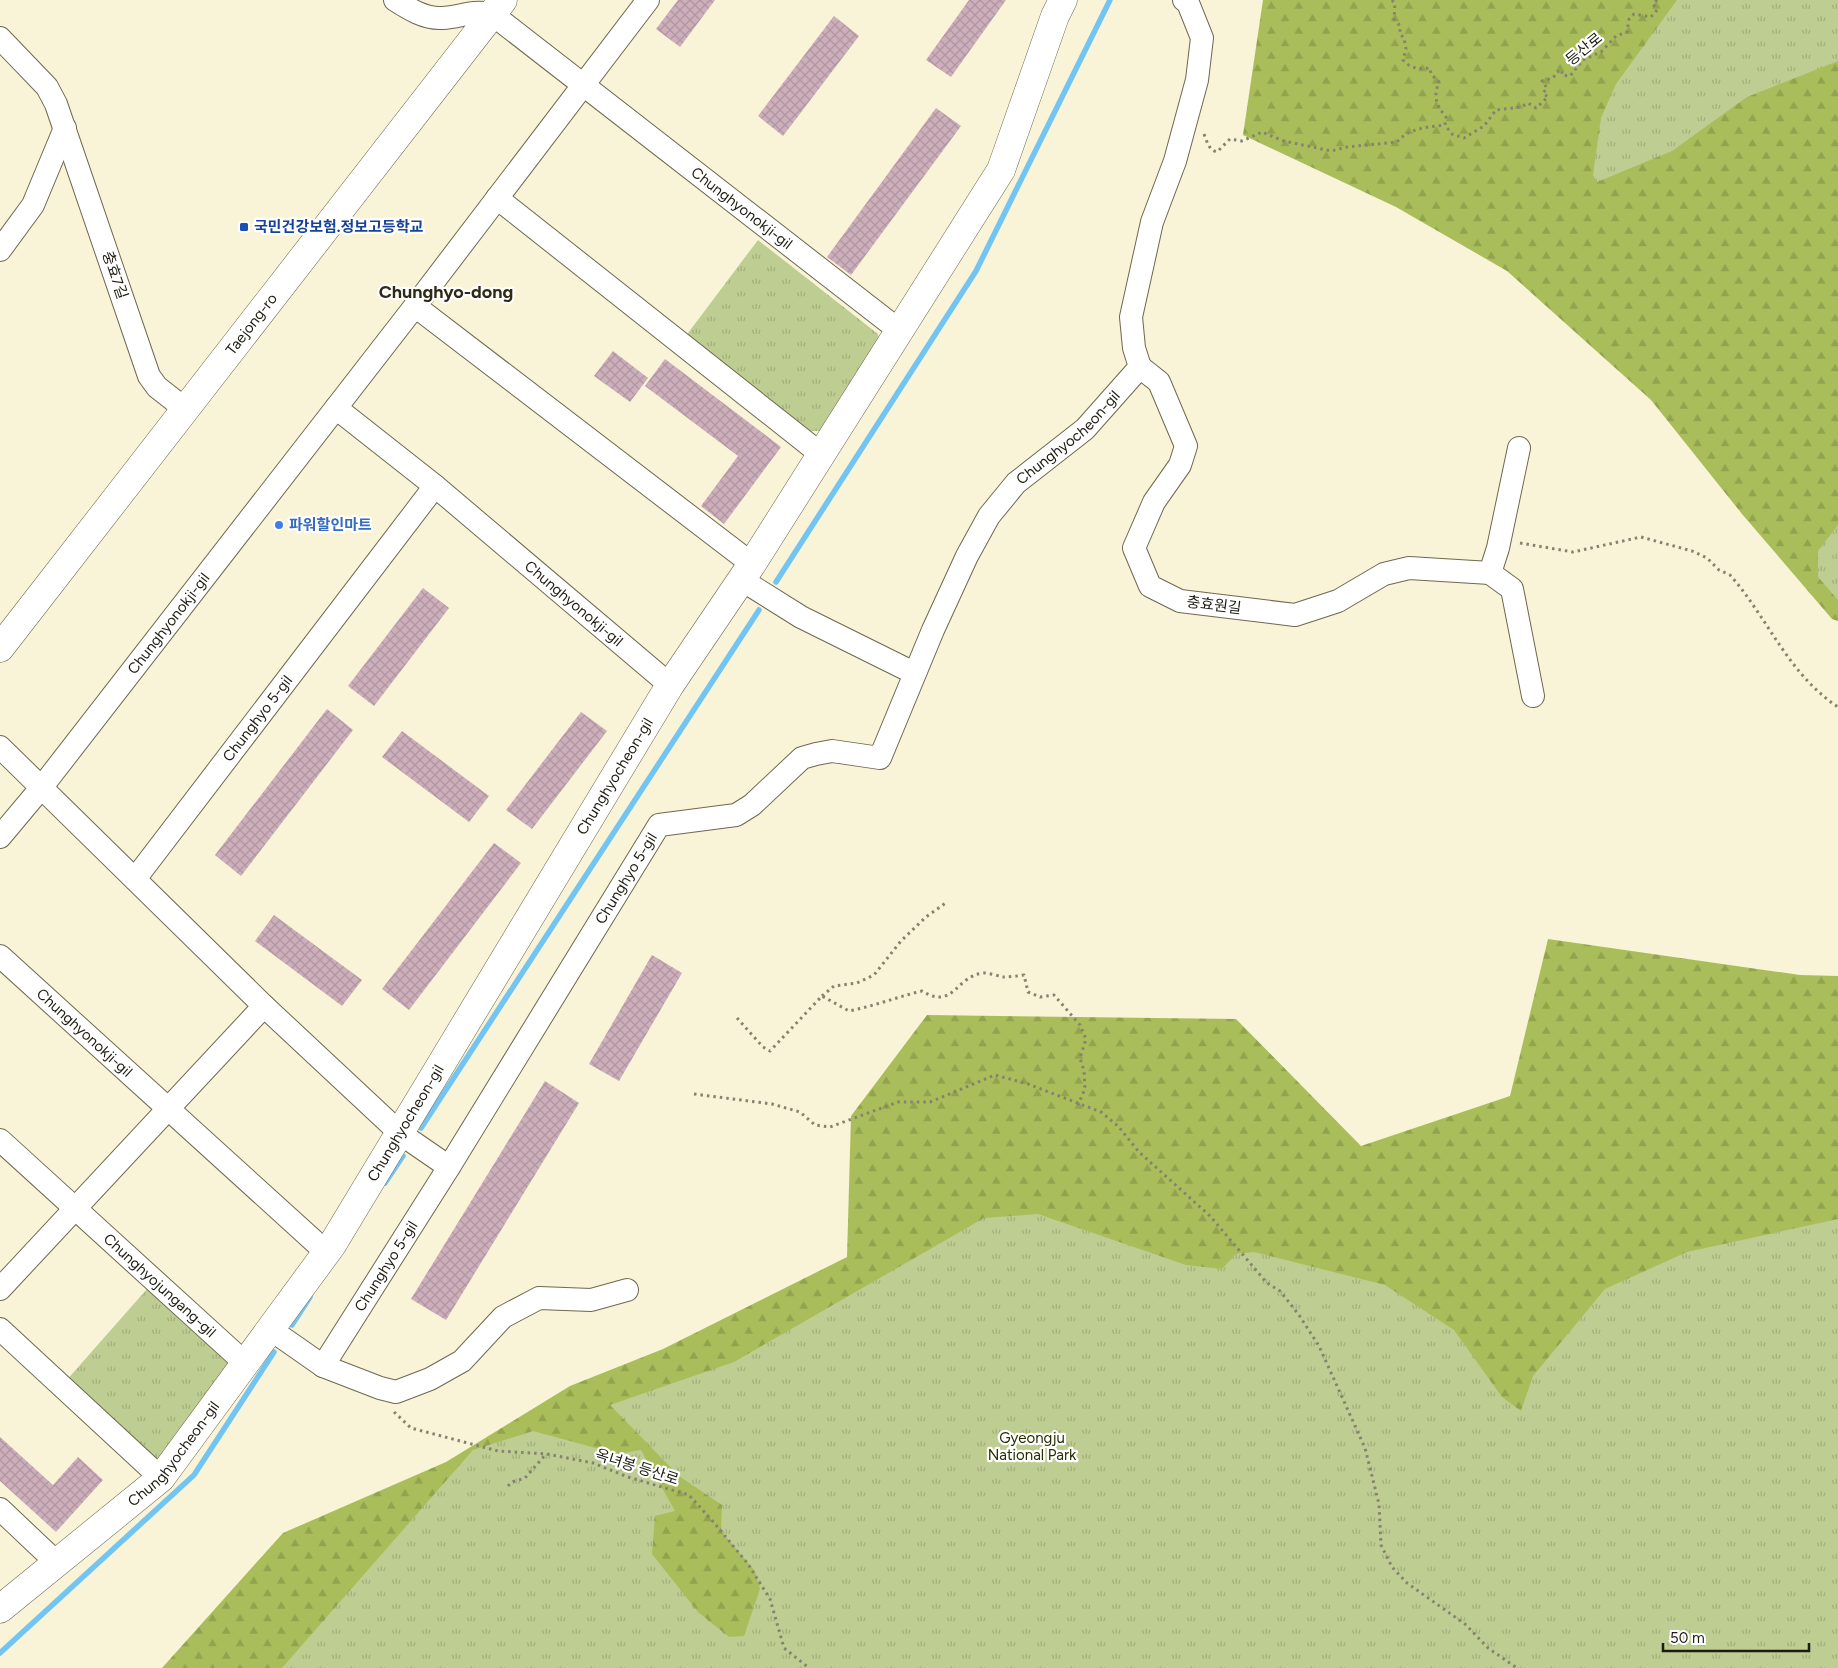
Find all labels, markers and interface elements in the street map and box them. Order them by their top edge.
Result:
street label: 등산로 [1562,29,1606,69]
street label: Chunghyonokji-gil [688,163,796,253]
place label: 국민건강보험.정보고등학교 [254,218,424,236]
marker: 국민건강보험.정보고등학교 [238,221,250,233]
street label: 충효7길 [98,249,132,301]
district label: Chunghyo-dong [379,281,513,303]
street label: Taejong-ro [222,289,281,359]
street label: Chunghyocheon-gil [1013,387,1124,488]
place label: 파워할인마트 [289,516,372,534]
marker: 파워할인마트 [273,519,285,531]
street label: Chunghyonokji-gil [521,557,627,650]
street label: Chunghyonokji-gil [124,569,213,678]
street label: 충효원길 [1186,593,1242,617]
street label: Chunghyo 5-gil [219,672,296,765]
street label: Chunghyocheon-gil [573,715,657,838]
street label: Chunghyo 5-gil [591,830,661,927]
street label: Chunghyonokji-gil [33,985,136,1081]
street label: Chunghyocheon-gil [363,1061,448,1185]
street label: Chunghyo 5-gil [351,1218,421,1315]
street label: Chunghyojungang-gil [100,1230,220,1341]
street label: Chunghyocheon-gil [124,1398,223,1510]
park label: Gyeongju National Park [988,1429,1077,1464]
street label: 옥녀봉 등산로 [593,1445,681,1489]
scale bar [1663,1620,1809,1652]
text: 50 m [1670,1629,1705,1647]

